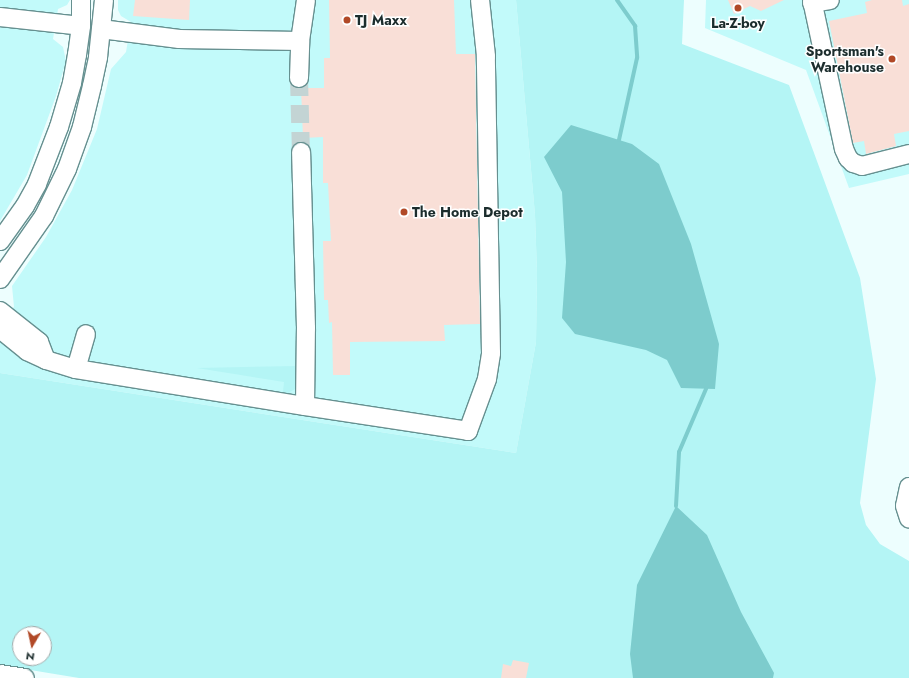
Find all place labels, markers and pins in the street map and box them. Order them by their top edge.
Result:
marker: La-Z-boy [733,3,743,13]
place label: TJ Maxx [355,12,407,28]
marker: TJ Maxx [342,15,352,25]
place label: La-Z-boy [711,15,765,31]
place label: Sportsman's Warehouse [806,43,884,76]
marker: Sportsman's Warehouse [887,54,897,64]
place label: The Home Depot [412,204,523,220]
marker: The Home Depot [399,207,409,217]

